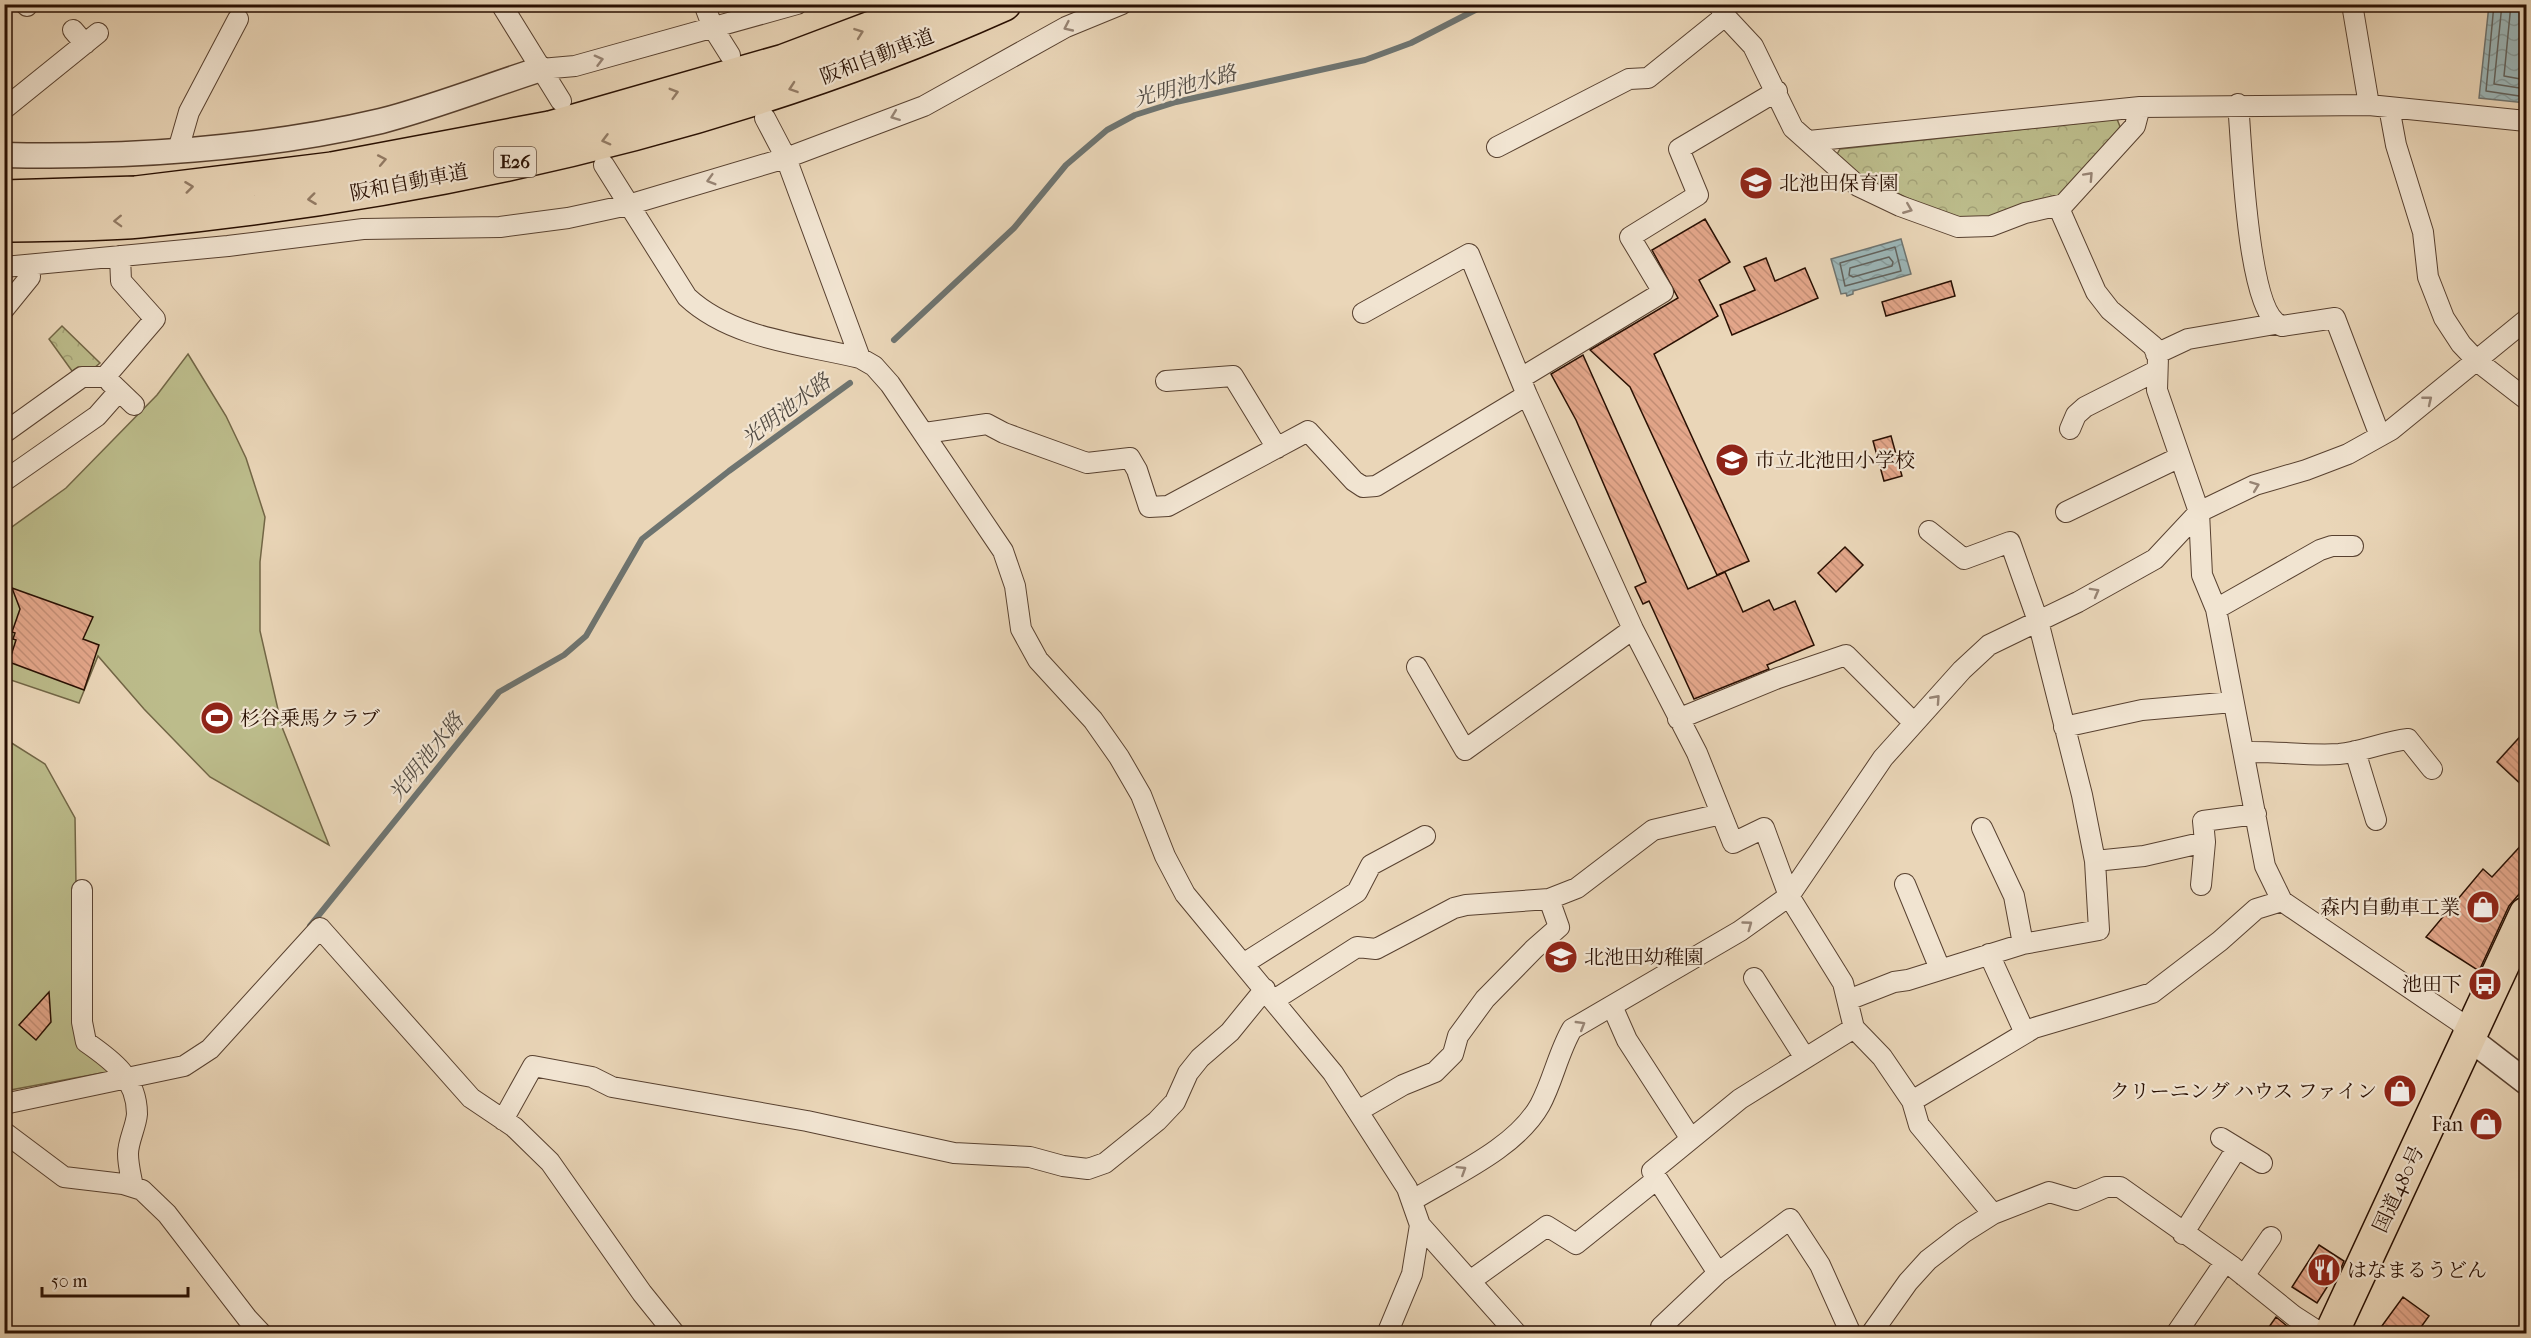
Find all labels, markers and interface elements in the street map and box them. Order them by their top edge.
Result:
one-way arrow [1064,20,1075,32]
street label: 阪和自動車道 [817,24,937,89]
one-way arrow [853,28,864,40]
one-way arrow [593,55,604,67]
water label: 光明池水路 [1131,60,1241,111]
one-way arrow [788,80,799,93]
one-way arrow [669,87,679,100]
one-way arrow [890,109,901,122]
one-way arrow [601,133,611,146]
road number: E26 [494,147,536,177]
one-way arrow [376,154,386,167]
street label: 阪和自動車道 [348,160,470,205]
school or university icon: 北池田保育園 [1738,165,1774,201]
place label: 北池田保育園 [1779,172,1899,195]
one-way arrow [2082,172,2093,183]
one-way arrow [706,173,717,185]
one-way arrow [184,181,193,194]
one-way arrow [307,193,316,205]
one-way arrow [1902,202,1913,215]
one-way arrow [113,215,122,228]
water label: 光明池水路 [737,368,837,451]
one-way arrow [2422,396,2433,407]
school or university icon: 市立北池田小学校 [1714,442,1750,478]
place label: 市立北池田小学校 [1755,449,1915,472]
one-way arrow [2250,480,2260,493]
one-way arrow [2089,588,2100,599]
one-way arrow [1929,695,1940,706]
sports icon: 杉谷乗馬クラブ [199,700,235,736]
place label: 杉谷乗馬クラブ [240,707,380,730]
water label: 光明池水路 [384,707,470,805]
shop icon: 森内自動車工業 [2465,889,2501,925]
place label: 森内自動車工業 [2320,896,2460,919]
one-way arrow [1742,921,1753,932]
school or university icon: 北池田幼稚園 [1543,939,1579,975]
place label: 北池田幼稚園 [1584,946,1704,969]
bus stop icon: 池田下 [2467,966,2503,1002]
place label: 池田下 [2402,973,2462,996]
one-way arrow [1575,1020,1585,1032]
shop icon: クリーニング ハウス ファイン [2382,1073,2418,1109]
place label: クリーニング ハウス ファイン [2110,1080,2377,1103]
shop icon: Fan [2468,1106,2504,1142]
place label: Fan [2432,1113,2463,1136]
street label: 国道480号 [2368,1142,2429,1236]
one-way arrow [1456,1165,1466,1177]
restaurant icon: はなまるうどん [2306,1252,2342,1288]
place label: はなまるうどん [2347,1259,2487,1282]
scale bar [42,1260,188,1298]
text: 50 m [51,1271,88,1292]

